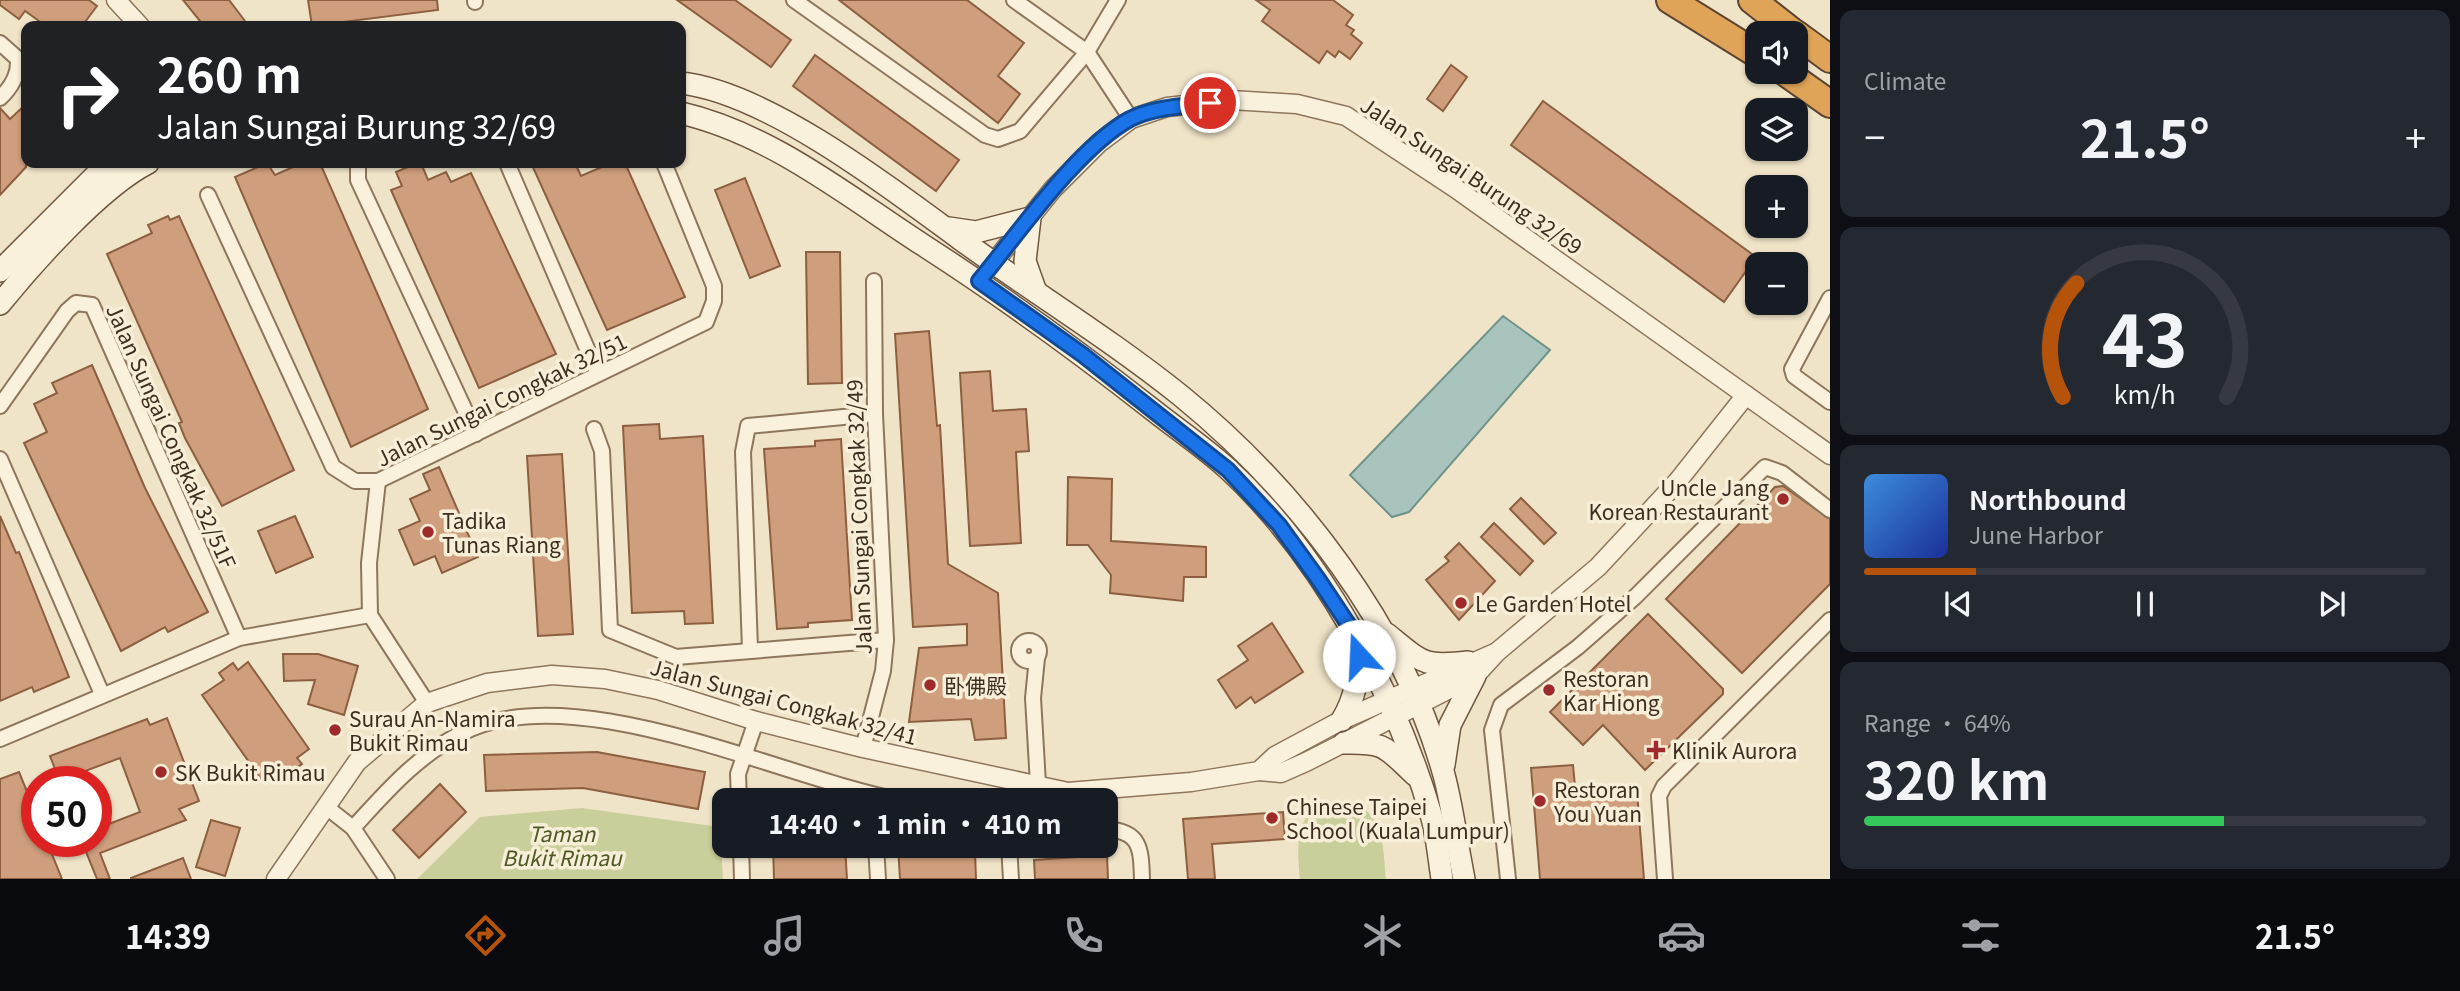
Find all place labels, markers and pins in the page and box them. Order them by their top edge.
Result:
pin [1180,73,1240,133]
place label: Uncle Jang Korean Restaurant [1589,472,1769,526]
marker: Uncle Jang Korean Restaurant [1775,491,1791,507]
place label: Tadika Tunas Riang [442,505,561,559]
marker: Tadika Tunas Riang [420,524,436,540]
place label: Le Garden Hotel [1475,588,1631,618]
marker: Le Garden Hotel [1453,595,1469,611]
place label: Restoran Kar Hiong [1563,663,1660,717]
place label: 卧佛殿 [944,670,1007,700]
marker: 卧佛殿 [922,677,938,693]
marker: Restoran Kar Hiong [1541,682,1557,698]
place label: Surau An-Namira Bukit Rimau [349,703,516,757]
marker: Surau An-Namira Bukit Rimau [327,722,343,738]
place label: Klinik Aurora [1672,735,1797,765]
marker: Klinik Aurora [1646,740,1666,760]
place label: SK Bukit Rimau [175,757,325,787]
marker: SK Bukit Rimau [153,764,169,780]
place label: Restoran You Yuan [1553,774,1642,828]
place label: Chinese Taipei School (Kuala Lumpur) [1286,791,1510,845]
marker: Restoran You Yuan [1532,793,1548,809]
marker: Chinese Taipei School (Kuala Lumpur) [1264,810,1280,826]

